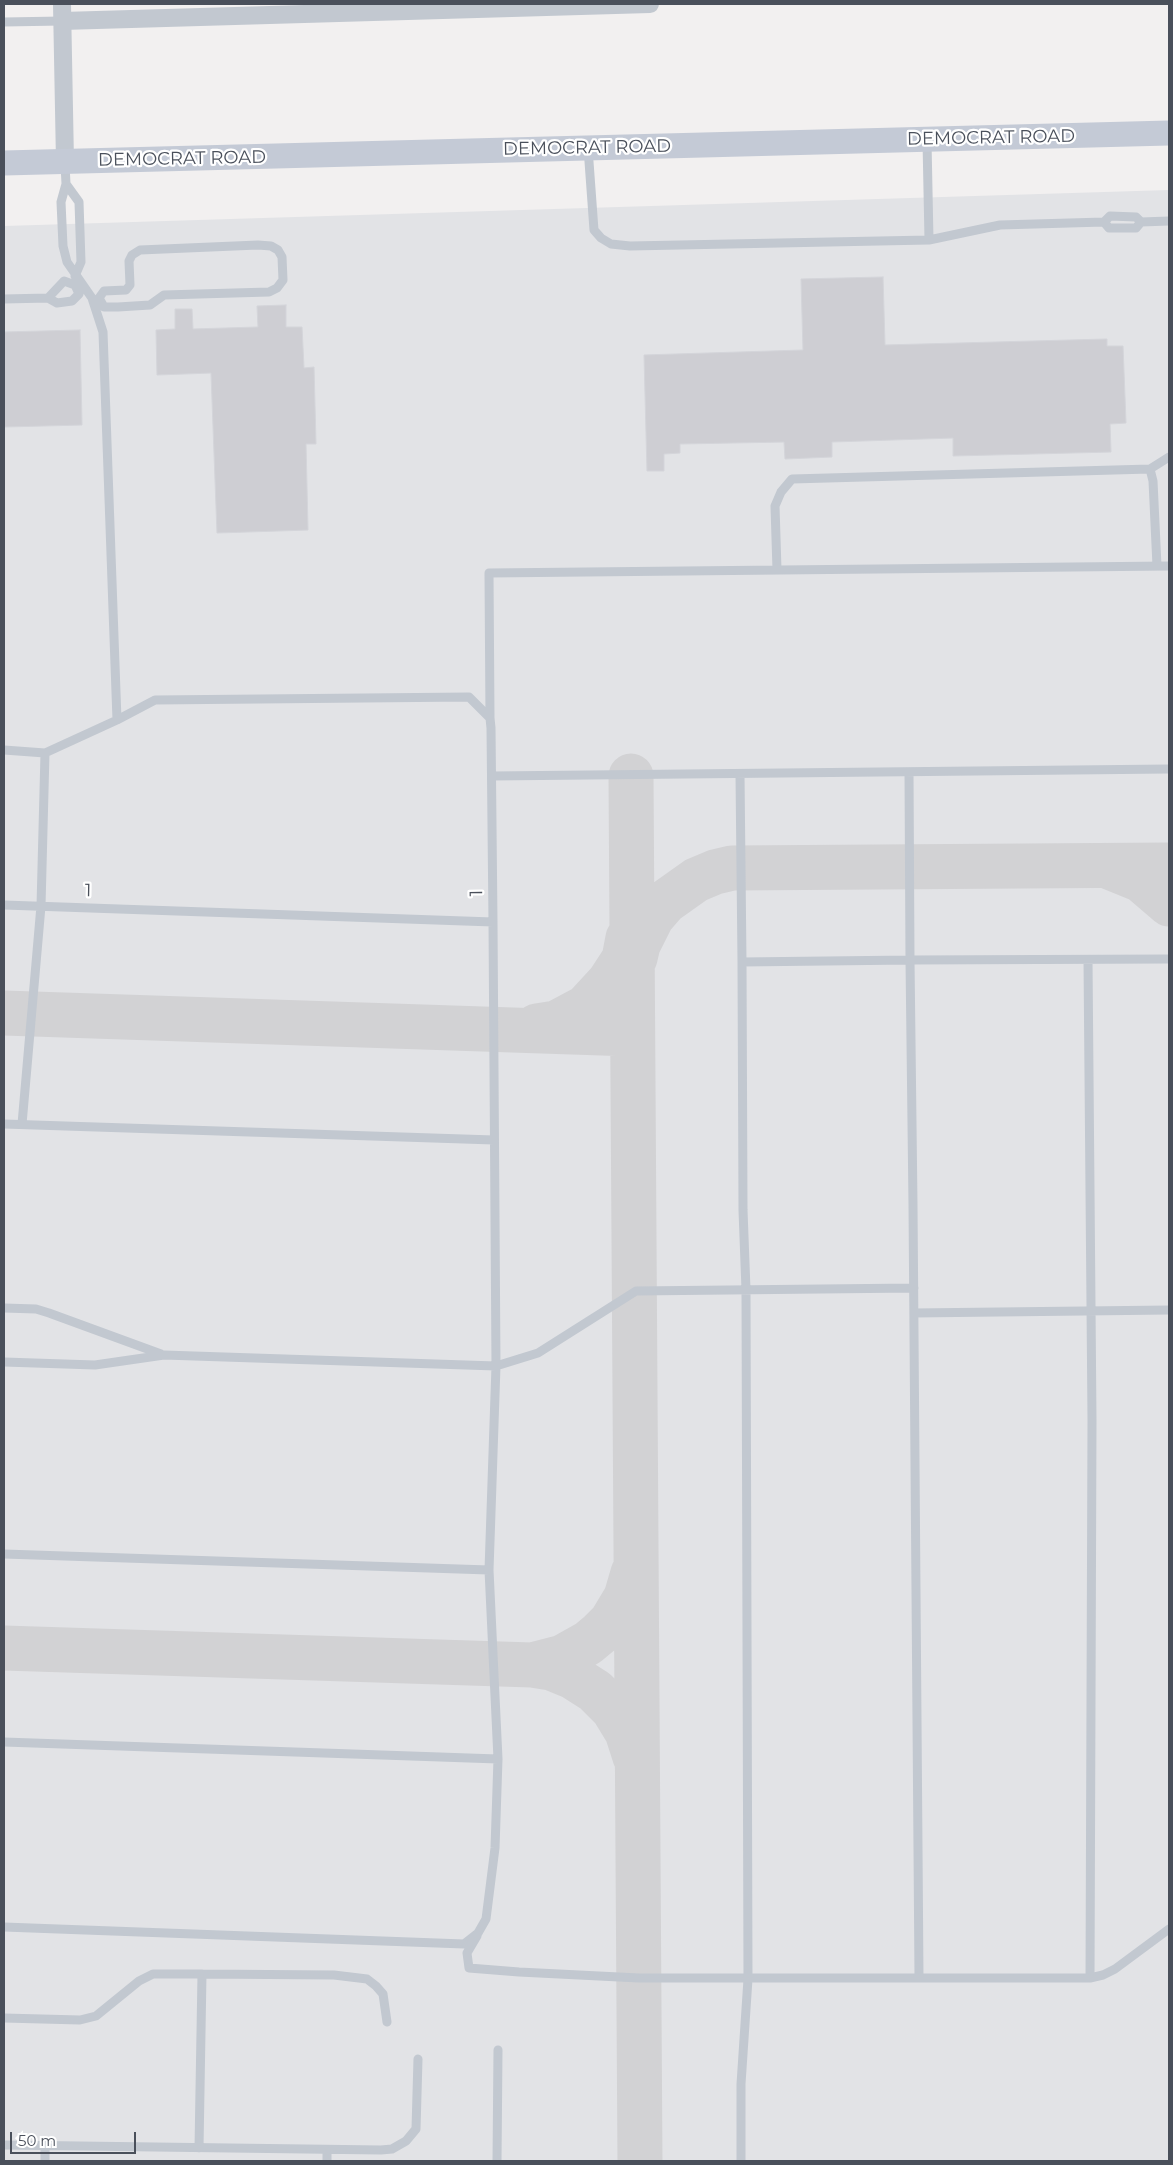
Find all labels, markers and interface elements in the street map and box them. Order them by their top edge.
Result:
street label: DEMOCRAT ROAD [907,126,1075,150]
street label: DEMOCRAT ROAD [503,136,671,160]
street label: DEMOCRAT ROAD [98,147,266,171]
street label: 1 [85,880,91,902]
street label: 1 [466,890,488,896]
scale bar [12,2122,139,2154]
text: 50 m [18,2131,56,2150]

